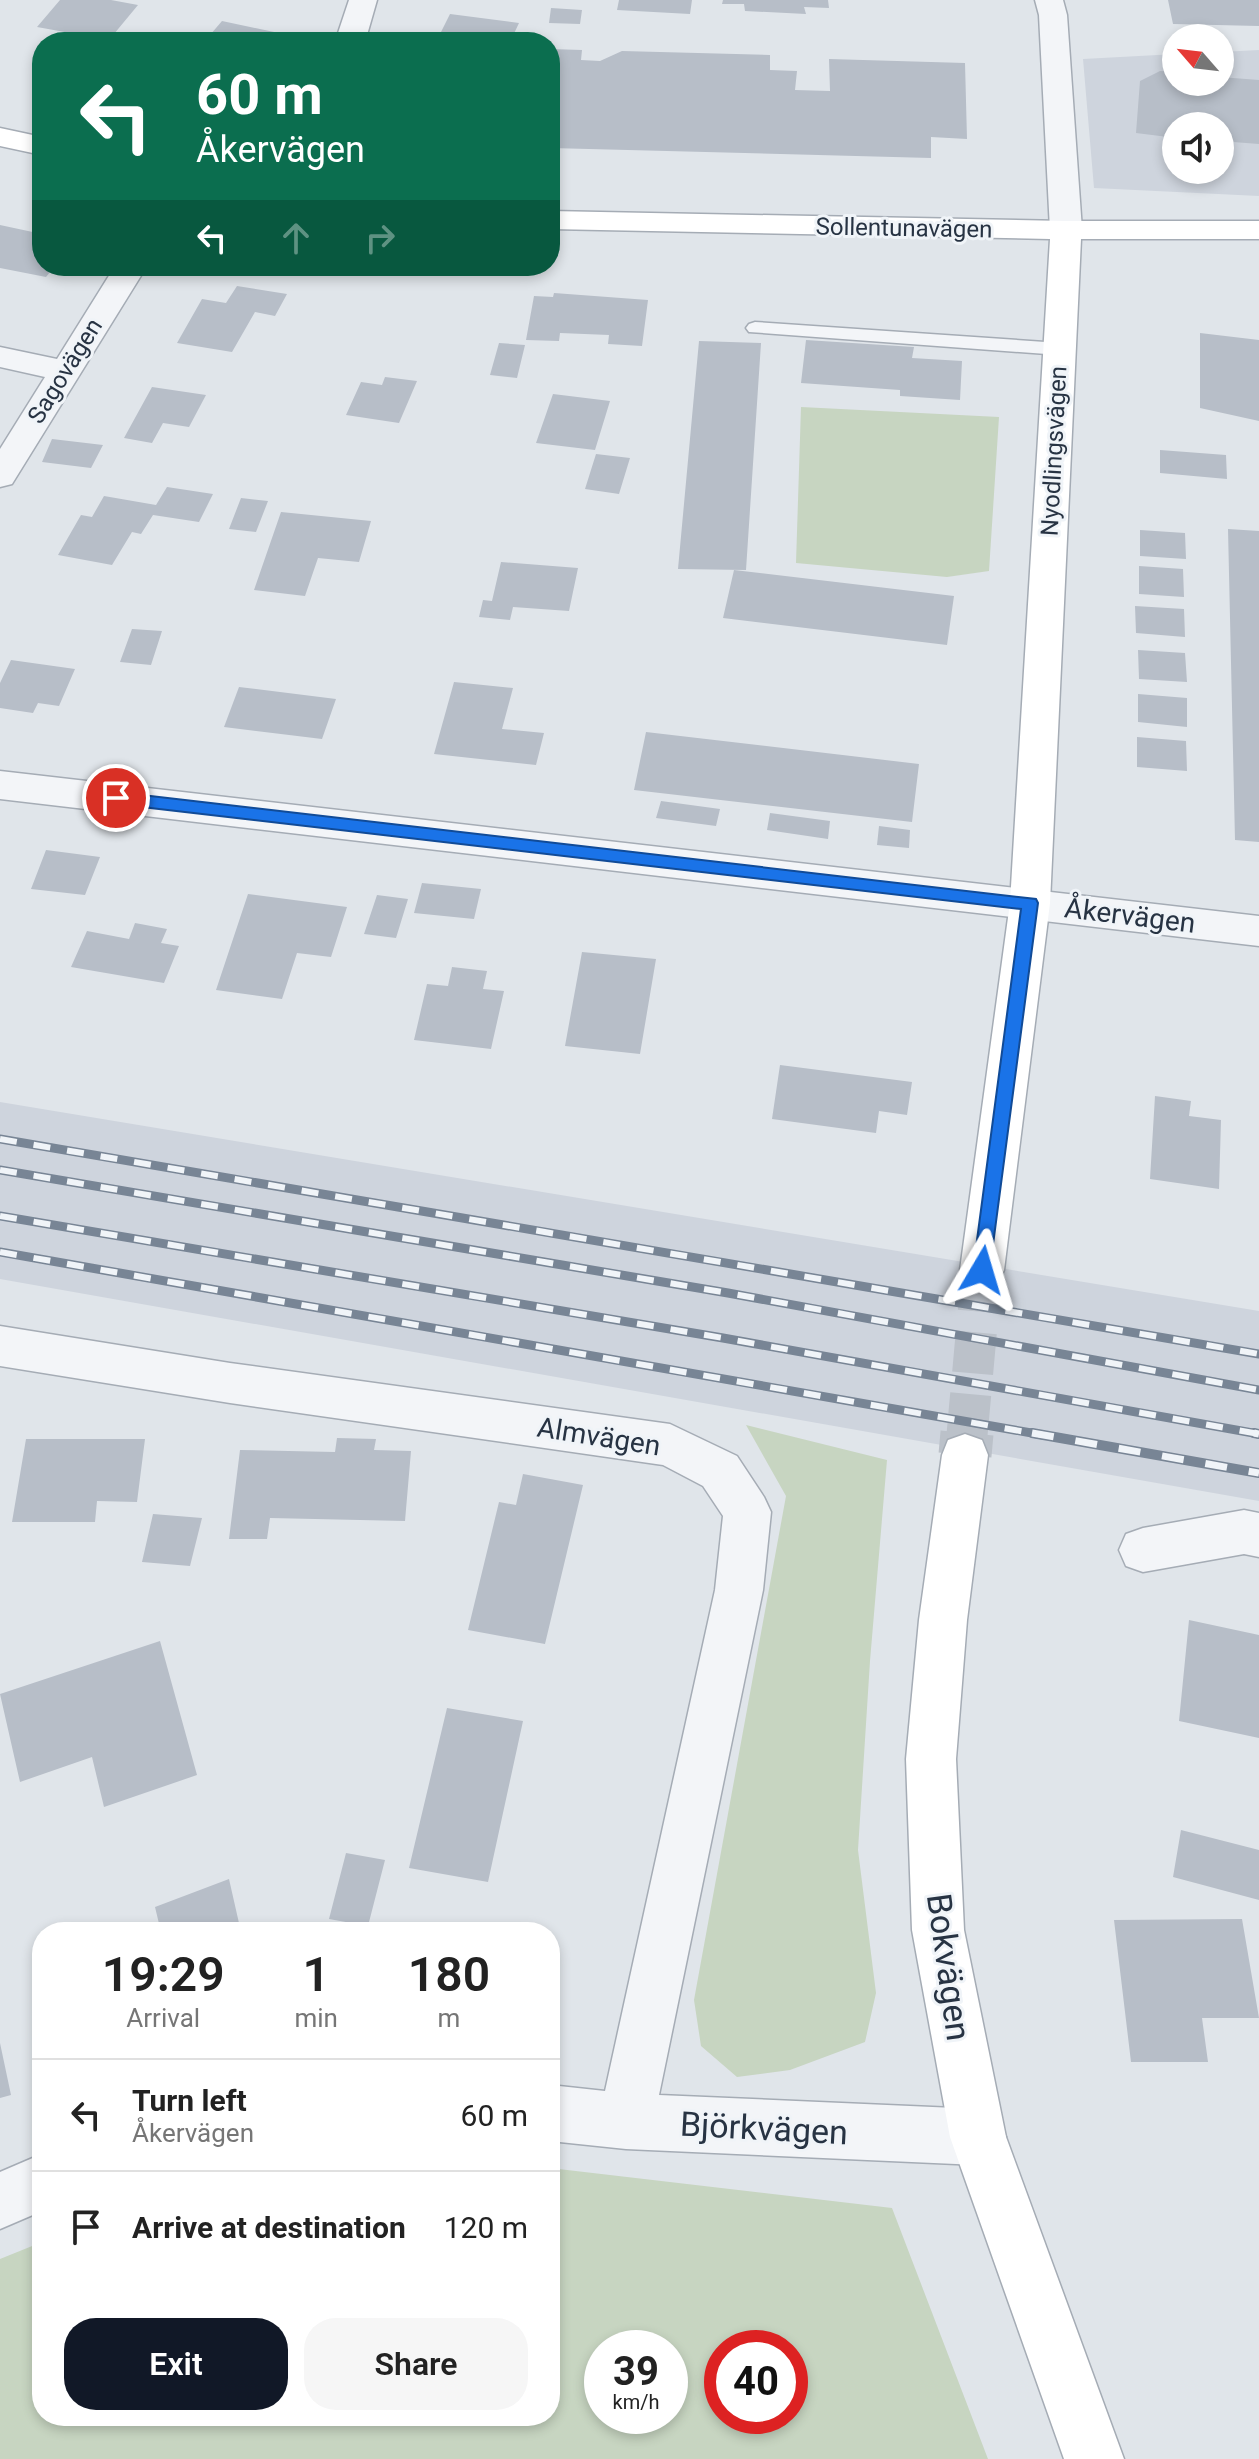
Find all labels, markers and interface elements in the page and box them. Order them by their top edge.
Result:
north arrow [1162,24,1234,96]
map controls [1162,24,1234,184]
text: 60 m [196,62,323,128]
icon: left [64,64,168,168]
button: sound [1162,112,1234,184]
text: Åkervägen [196,129,365,171]
street label: Sollentunavägen [815,212,993,244]
icon: left [190,216,234,260]
icon: ahead [274,216,318,260]
icon: right [358,216,402,260]
street label: Sagovägen [22,313,108,429]
street label: Nyodlingsvägen [1036,365,1072,537]
pin [82,764,150,832]
icon: arrive [94,776,138,820]
street label: Åkervägen [1063,890,1197,940]
position arrow [940,1228,1024,1312]
street label: Almvägen [535,1410,663,1463]
street label: Bokvägen [919,1891,979,2043]
text: 19:29 [102,1946,225,2003]
text: 1 [303,1946,330,2003]
text: 180 [408,1946,490,2003]
text: Arrival [126,2003,200,2033]
text: min [294,2003,338,2033]
text: m [438,2003,460,2033]
text: Turn left [132,2083,247,2118]
icon: left [64,2093,108,2137]
text: 60 m [461,2098,528,2133]
street label: Björkvägen [679,2104,849,2152]
text: Åkervägen [132,2118,254,2148]
icon: arrive [64,2205,108,2249]
text: Arrive at destination [132,2210,406,2245]
text: 120 m [444,2210,528,2245]
button: Exit [64,2318,288,2410]
button: Share [304,2318,528,2410]
speed limit sign: 40 [704,2330,808,2434]
text: 39 [613,2348,659,2395]
text: km/h [613,2390,659,2414]

